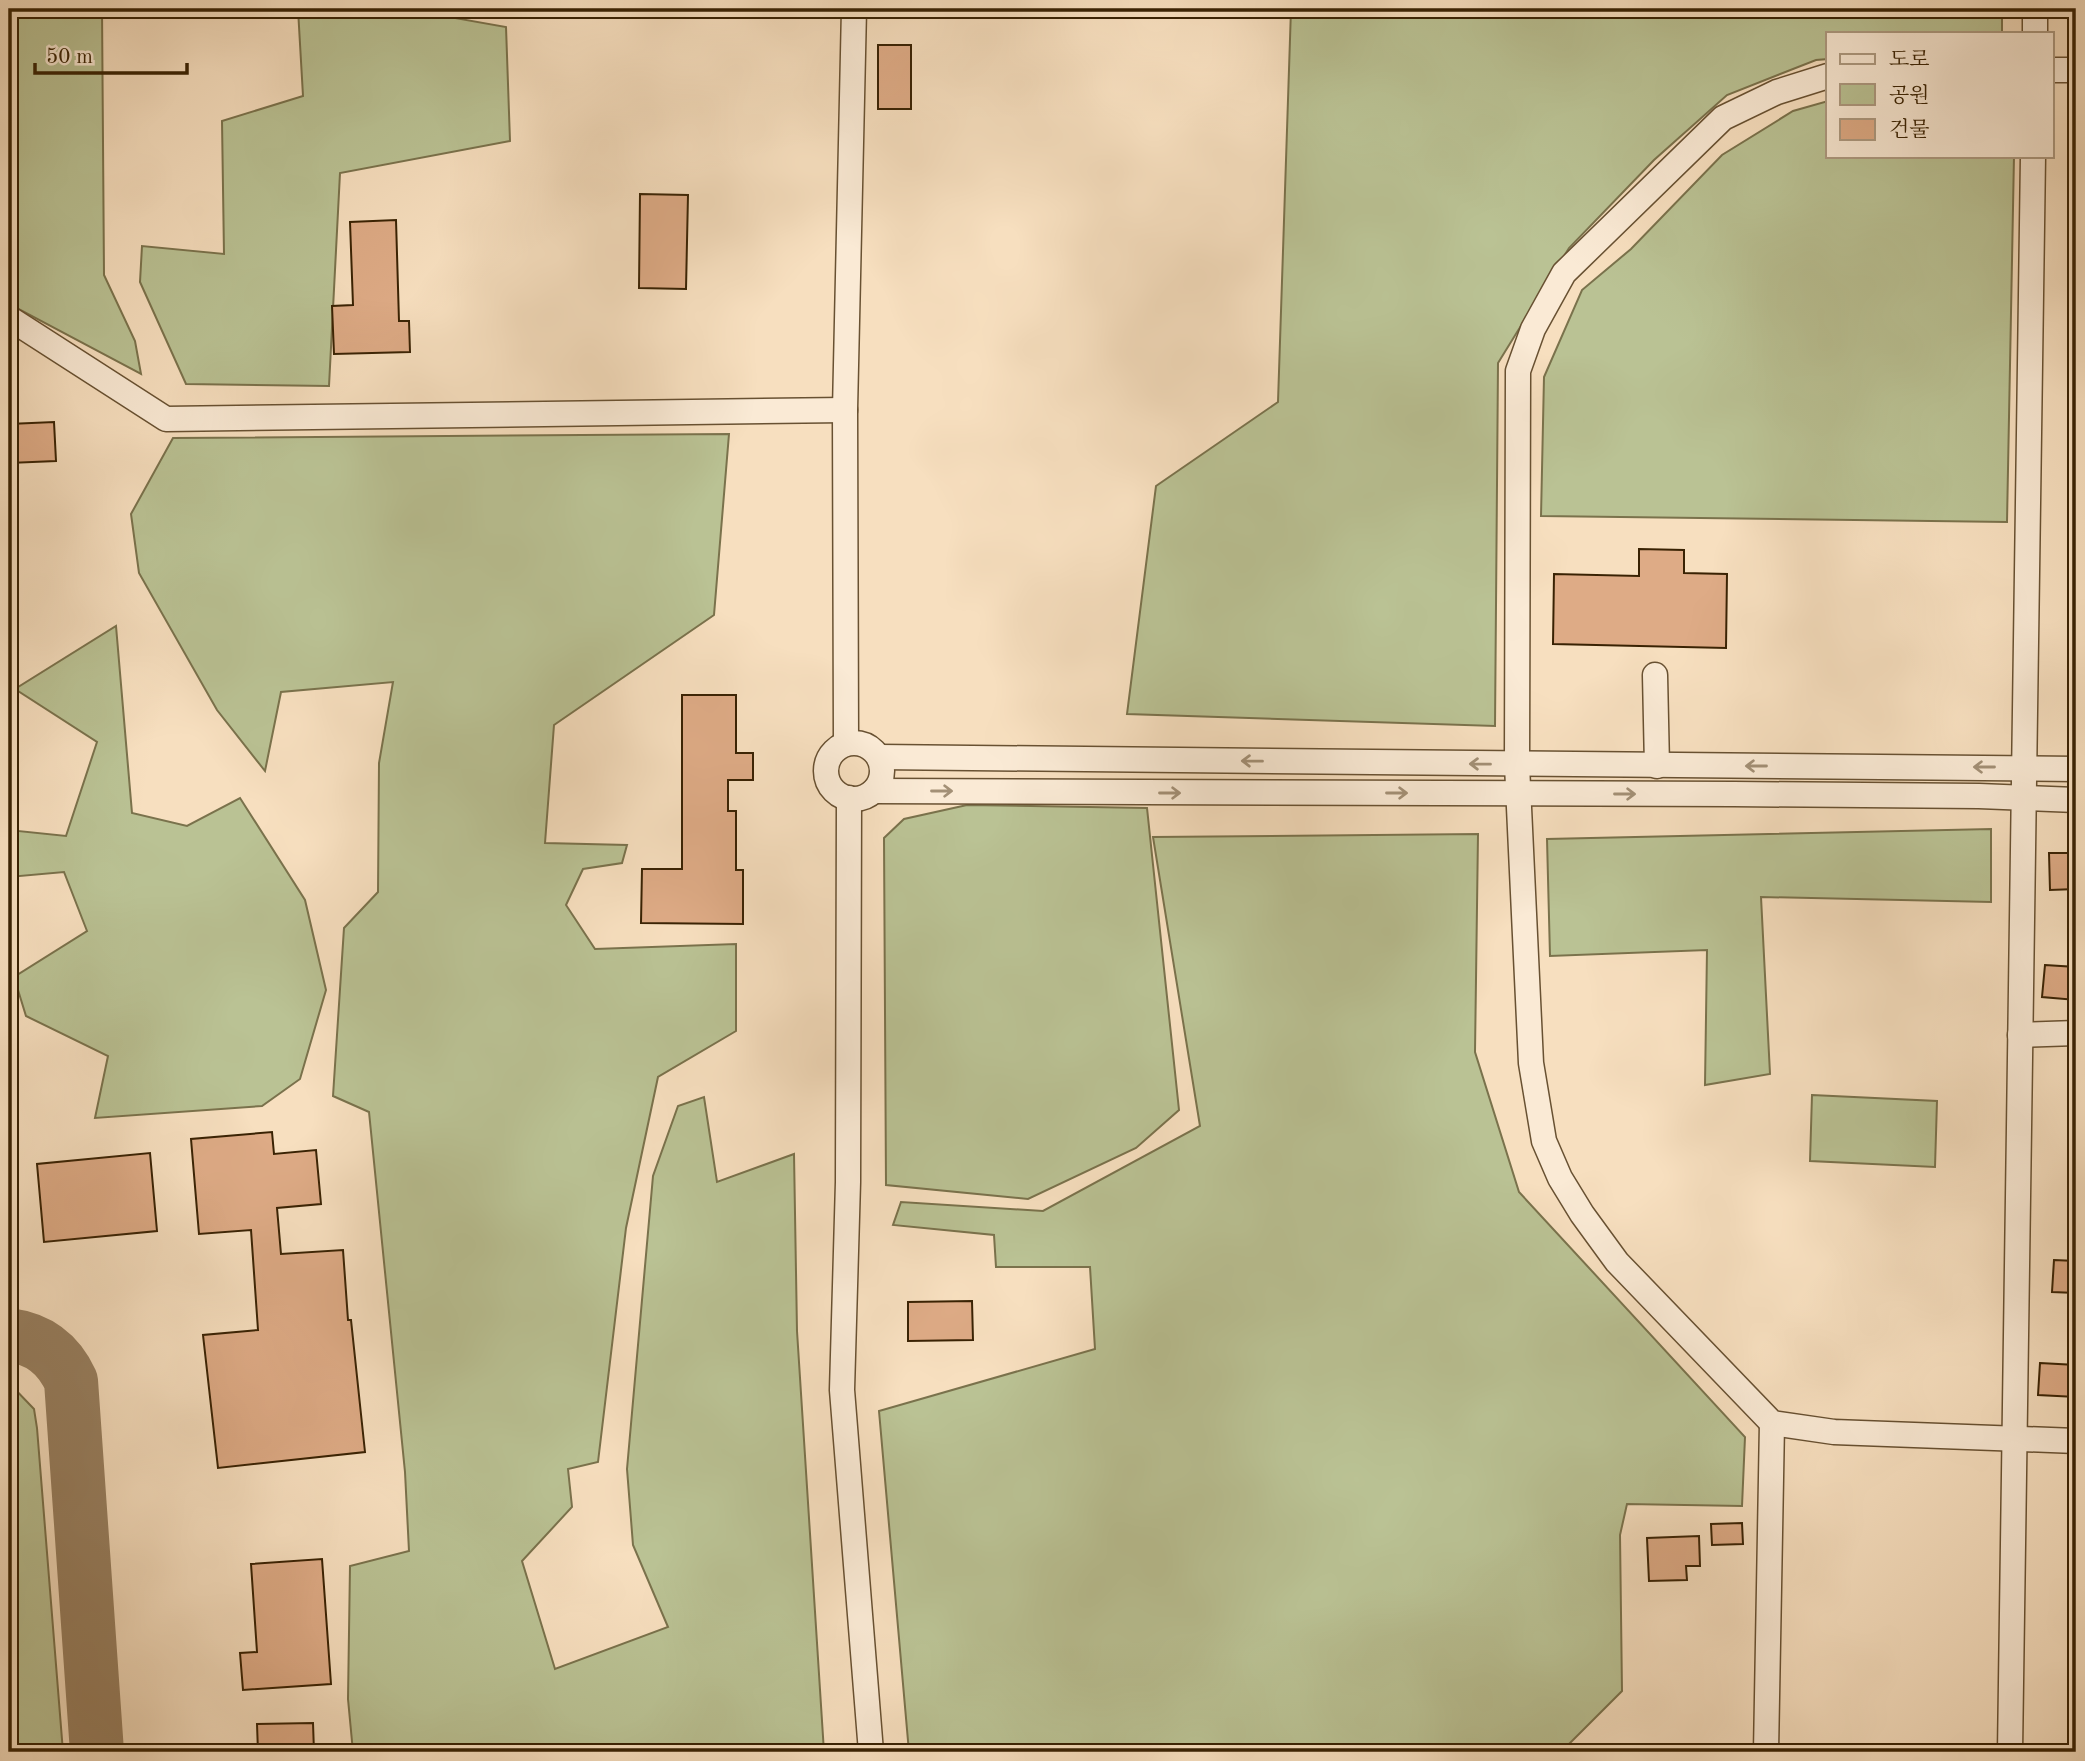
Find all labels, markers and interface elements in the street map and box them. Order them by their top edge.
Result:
scale bar [35,32,187,76]
legend [1826,32,2054,158]
text: 50 m [46,47,93,68]
text: 도로 [1889,49,1930,71]
text: 공원 [1889,84,1930,107]
text: 건물 [1889,118,1930,141]
one-way arrow [1241,755,1264,768]
one-way arrow [1468,757,1491,771]
one-way arrow [1745,760,1768,773]
one-way arrow [1972,761,1995,774]
one-way arrow [931,784,954,798]
one-way arrow [1158,786,1181,800]
one-way arrow [1386,786,1409,800]
one-way arrow [1613,787,1636,801]

